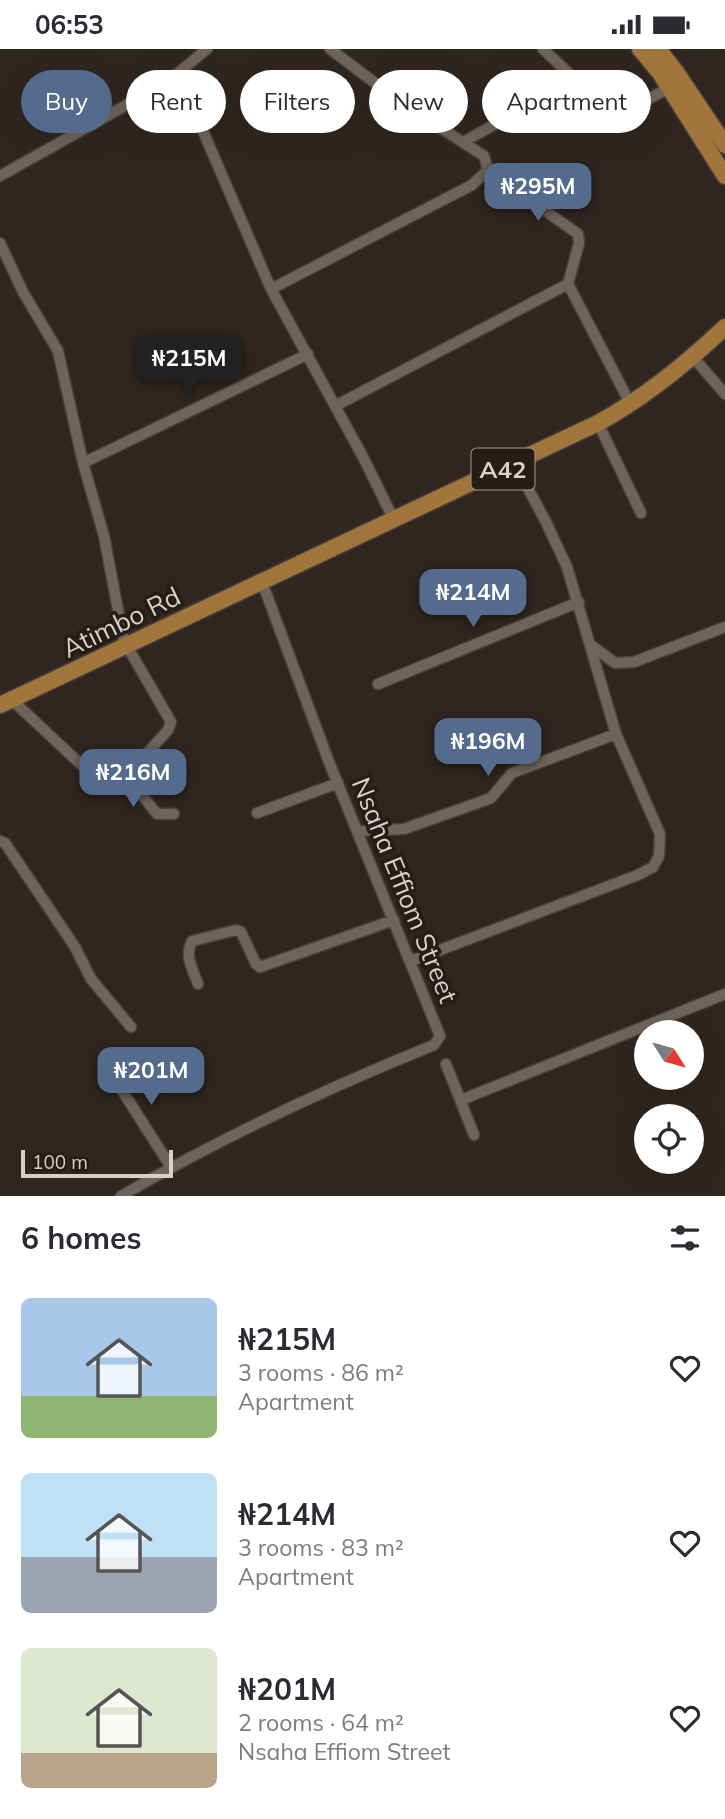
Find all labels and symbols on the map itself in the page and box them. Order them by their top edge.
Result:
pin: ₦295M [489,163,587,223]
pin: ₦215M [140,335,238,395]
road number: A42 [472,449,534,489]
pin: ₦214M [424,569,522,629]
street label: Atimbo Rd [56,579,186,665]
pin: ₦196M [439,719,537,778]
pin: ₦216M [84,749,182,809]
street label: Nsaha Effiom Street [345,772,465,1008]
north arrow [634,1020,704,1090]
pin: ₦201M [102,1047,200,1107]
scale bar [21,1147,173,1179]

